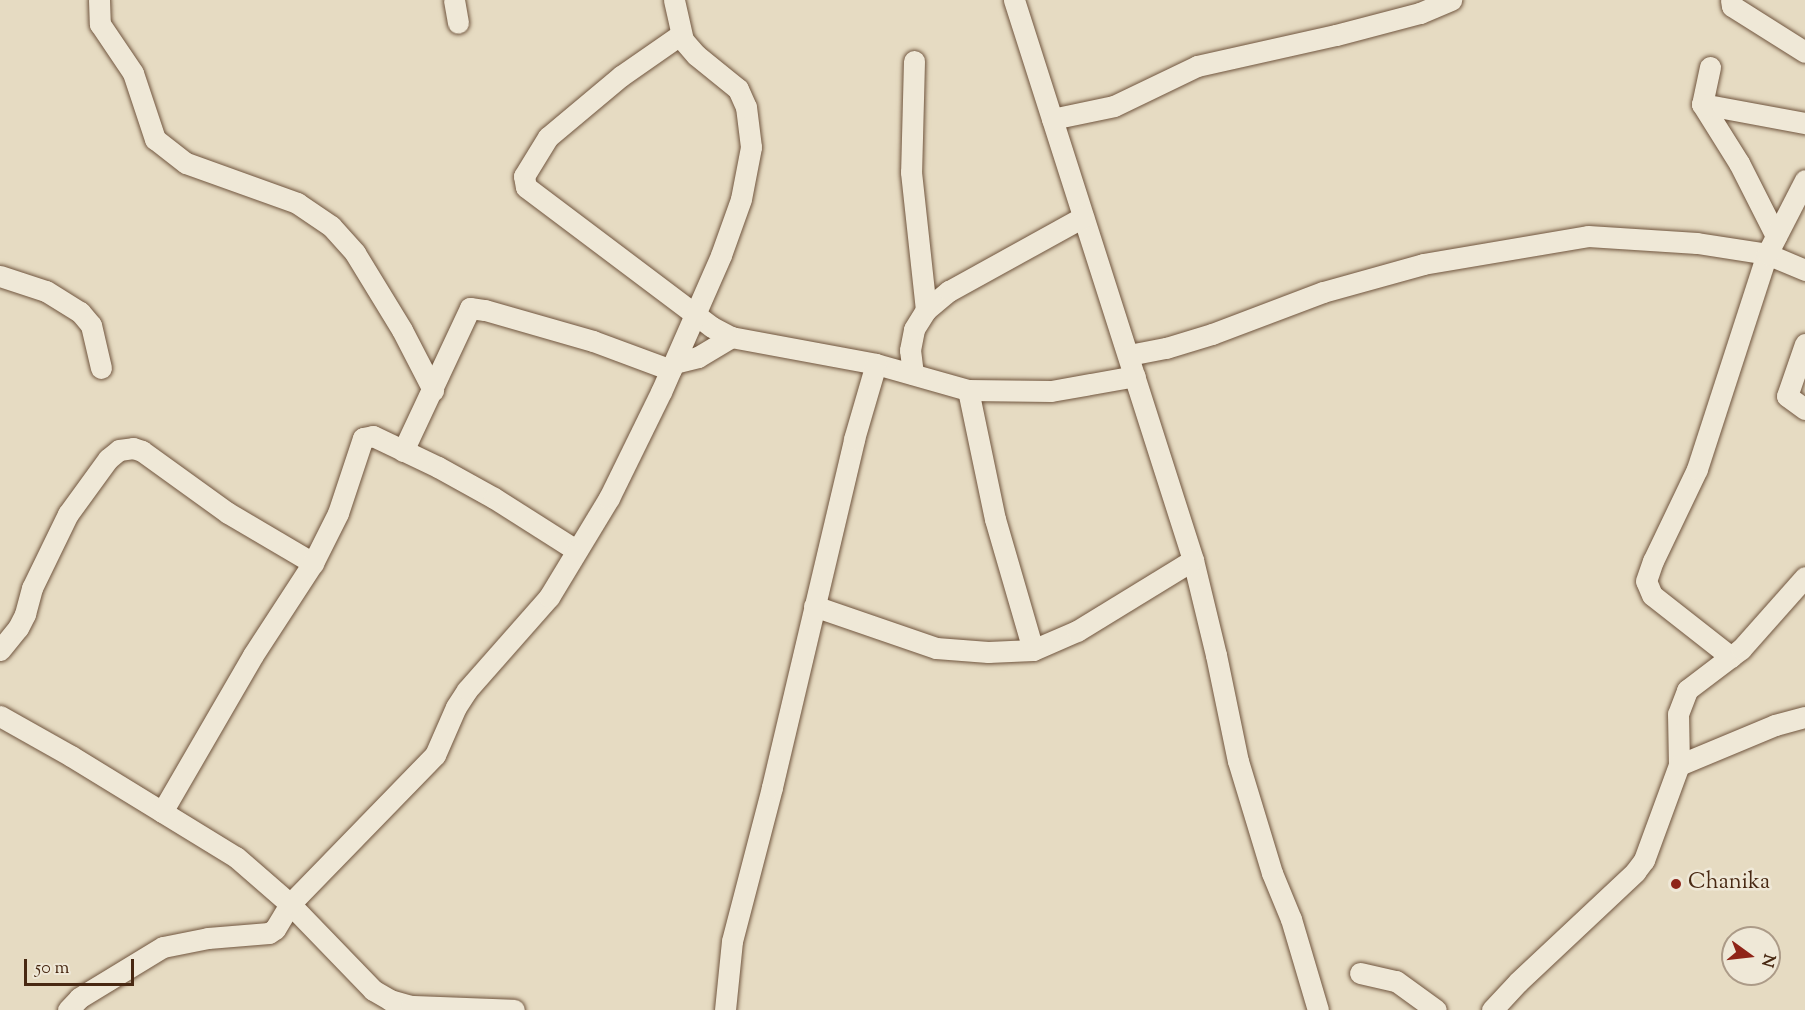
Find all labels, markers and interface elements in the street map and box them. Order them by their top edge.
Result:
place label: Chanika [1688,871,1770,897]
marker: Chanika [1669,877,1683,891]
north arrow [1721,926,1781,986]
scale bar [27,947,136,985]
text: N [1754,951,1780,969]
text: 50 m [35,956,69,982]

